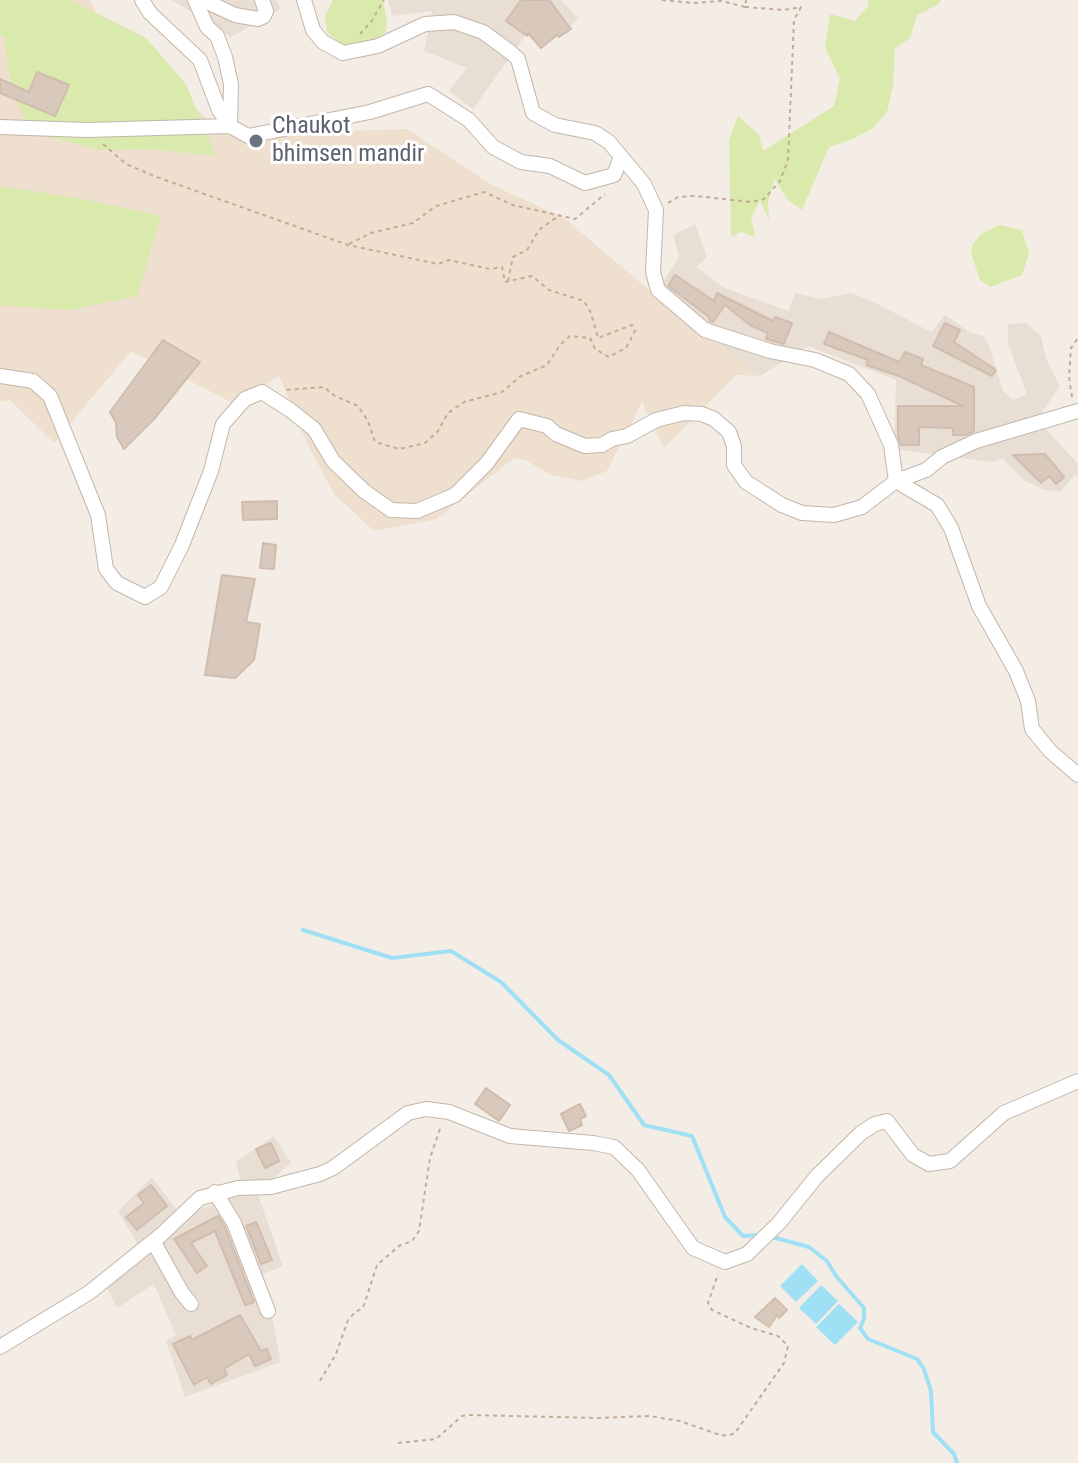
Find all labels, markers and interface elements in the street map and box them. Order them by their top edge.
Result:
place label: Chaukot bhimsen mandir [272,113,424,169]
marker: Chaukot bhimsen mandir [247,132,265,150]

